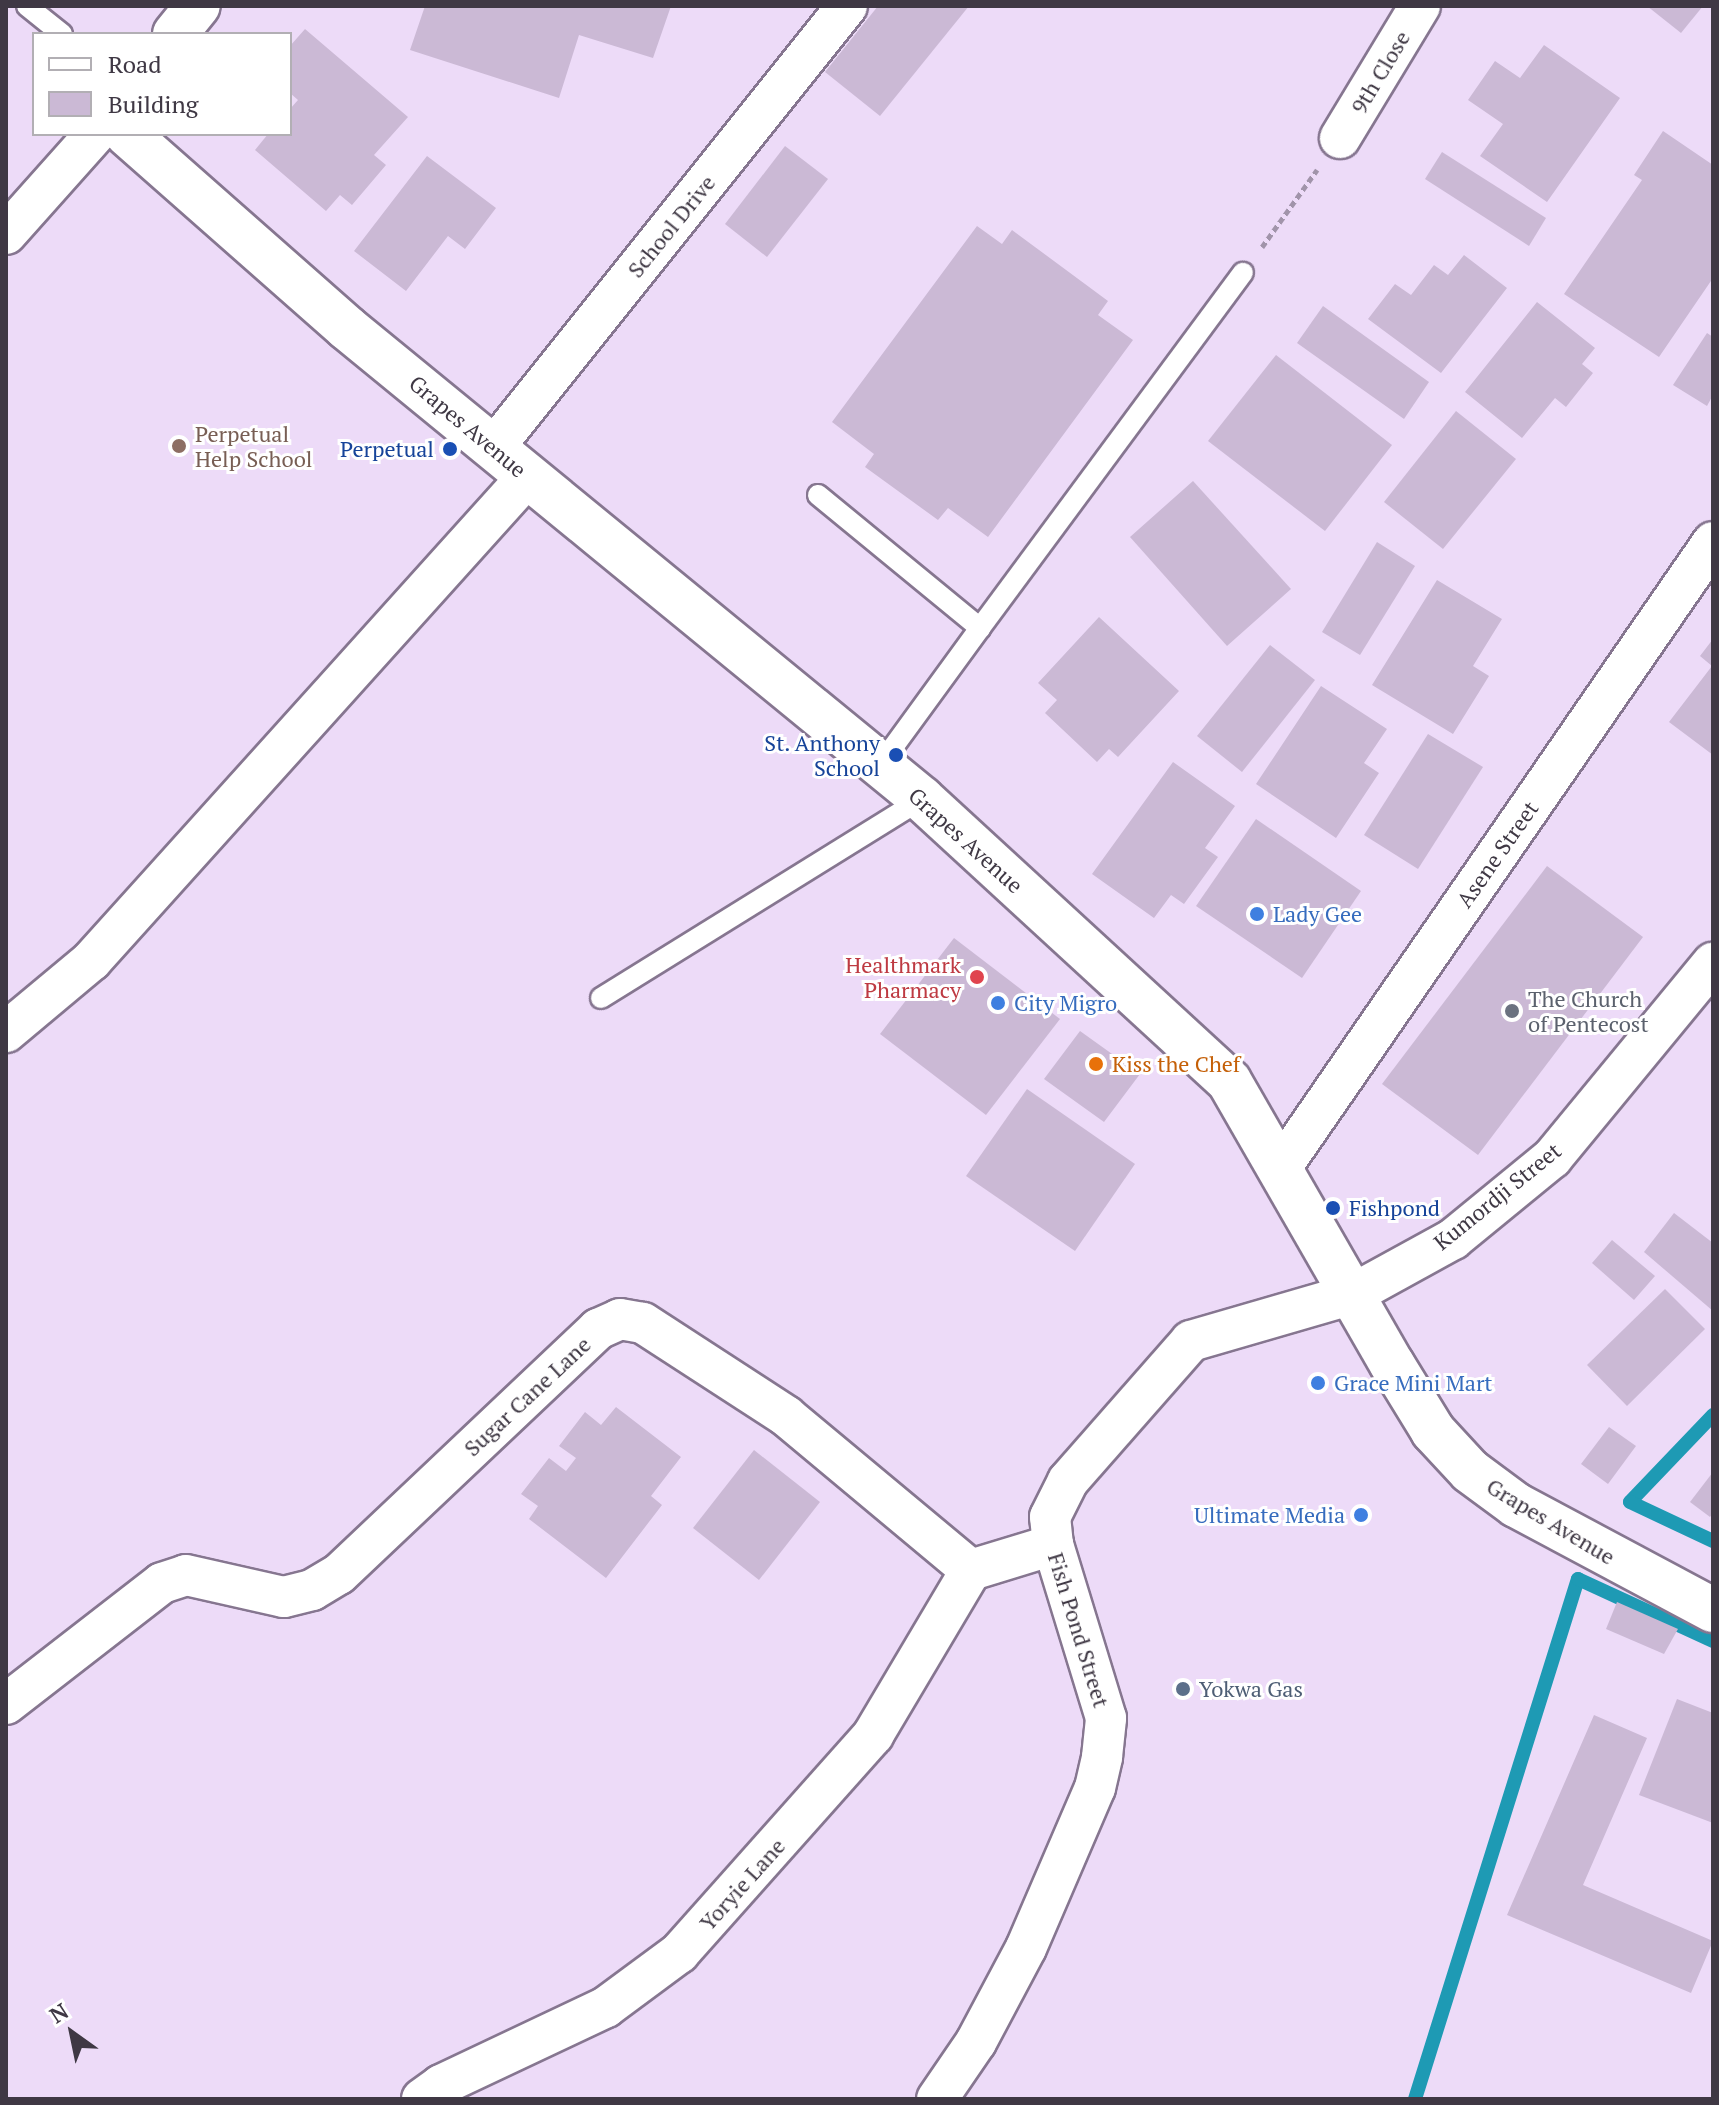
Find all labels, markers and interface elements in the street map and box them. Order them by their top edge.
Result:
street label: 9th Close [1345,26,1415,118]
legend [32,32,292,136]
text: Road [108,48,162,80]
text: Building [108,88,198,120]
street label: School Drive [622,170,720,282]
street label: Grapes Avenue [404,369,532,483]
place label: Perpetual Help School [195,420,312,472]
place label: Perpetual [340,436,434,462]
marker: Perpetual Help School [170,437,188,455]
marker: Perpetual [441,440,459,458]
place label: St. Anthony School [763,729,880,780]
marker: St. Anthony School [887,746,905,764]
street label: Grapes Avenue [903,782,1029,898]
street label: Asene Street [1451,796,1543,912]
place label: Lady Gee [1273,901,1362,927]
marker: Lady Gee [1248,905,1266,923]
place label: Healthmark Pharmacy [845,951,961,1002]
marker: Healthmark Pharmacy [968,968,986,986]
place label: The Church of Pentecost [1528,985,1649,1036]
place label: City Migro [1014,990,1117,1016]
marker: City Migro [989,994,1007,1012]
marker: The Church of Pentecost [1503,1002,1521,1020]
place label: Kiss the Chef [1112,1051,1240,1077]
marker: Kiss the Chef [1087,1055,1105,1073]
street label: Kumordji Street [1428,1137,1566,1255]
place label: Fishpond [1349,1195,1440,1221]
marker: Fishpond [1324,1199,1342,1217]
street label: Sugar Cane Lane [458,1331,596,1461]
place label: Grace Mini Mart [1334,1370,1492,1396]
marker: Grace Mini Mart [1309,1374,1327,1392]
street label: Grapes Avenue [1482,1472,1620,1570]
place label: Ultimate Media [1194,1502,1345,1528]
marker: Ultimate Media [1352,1506,1370,1524]
street label: Fish Pond Street [1043,1549,1115,1711]
place label: Yokwa Gas [1199,1676,1303,1702]
marker: Yokwa Gas [1174,1680,1192,1698]
street label: Yoryie Lane [694,1833,790,1935]
north arrow [32,1993,112,2073]
text: N [44,1996,74,2029]

